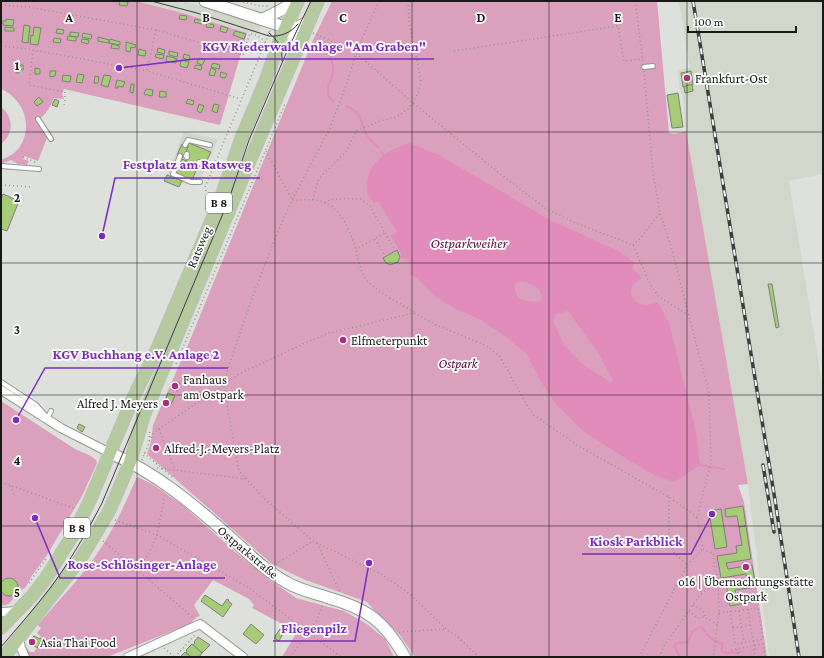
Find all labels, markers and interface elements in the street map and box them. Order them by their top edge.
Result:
scale bar [688,8,796,34]
text: A [64,10,73,25]
text: B [202,10,210,25]
text: C [339,10,347,25]
text: D [477,10,486,25]
text: E [614,10,622,25]
text: 100 m [694,15,724,29]
callout: KGV Riederwald Anlage "Am Graben" [194,33,434,59]
text: KGV Riederwald Anlage "Am Graben" [202,38,426,54]
text: 1 [15,58,20,73]
place label: Frankfurt-Ost [695,71,768,86]
marker: Frankfurt-Ost [682,73,692,83]
callout: Festplatz am Ratsweg [115,152,260,178]
text: Festplatz am Ratsweg [123,156,251,172]
text: 2 [14,190,21,205]
road number: B 8 [206,193,232,213]
street label: Ratsweg [184,223,215,270]
water label: Ostparkweiher [431,235,509,251]
text: 3 [14,322,20,337]
place label: Elfmeterpunkt [351,333,428,348]
marker: Elfmeterpunkt [338,335,348,345]
callout: KGV Buchhang e.V. Anlage 2 [45,342,228,368]
text: KGV Buchhang e.V. Anlage 2 [53,346,219,362]
park label: Ostpark [439,356,479,371]
place label: Fanhaus am Ostpark [183,372,244,402]
marker: Fanhaus am Ostpark [170,381,180,391]
place label: Alfred J. Meyers [77,396,158,411]
marker: Alfred J. Meyers [161,398,171,408]
place label: Alfred-J.-Meyers-Platz [164,441,280,456]
marker: Alfred-J.-Meyers-Platz [151,443,161,453]
text: 4 [13,453,21,468]
road number: B 8 [64,518,90,538]
street label: Ostparkstraße [215,522,282,582]
callout: Kiosk Parkblick [582,528,691,554]
text: Kiosk Parkblick [589,533,683,549]
callout: Rose-Schlösinger-Anlage [60,552,225,578]
text: Rose-Schlösinger-Anlage [68,556,217,572]
marker: o16 | Übernachtungsstätte Ostpark [741,562,751,572]
place label: o16 | Übernachtungsstätte Ostpark [678,574,814,604]
text: 5 [14,585,20,600]
callout: Fliegenpilz [273,615,355,641]
text: Fliegenpilz [281,620,347,636]
place label: Asia Thai Food [40,635,116,650]
marker: Asia Thai Food [27,637,37,647]

